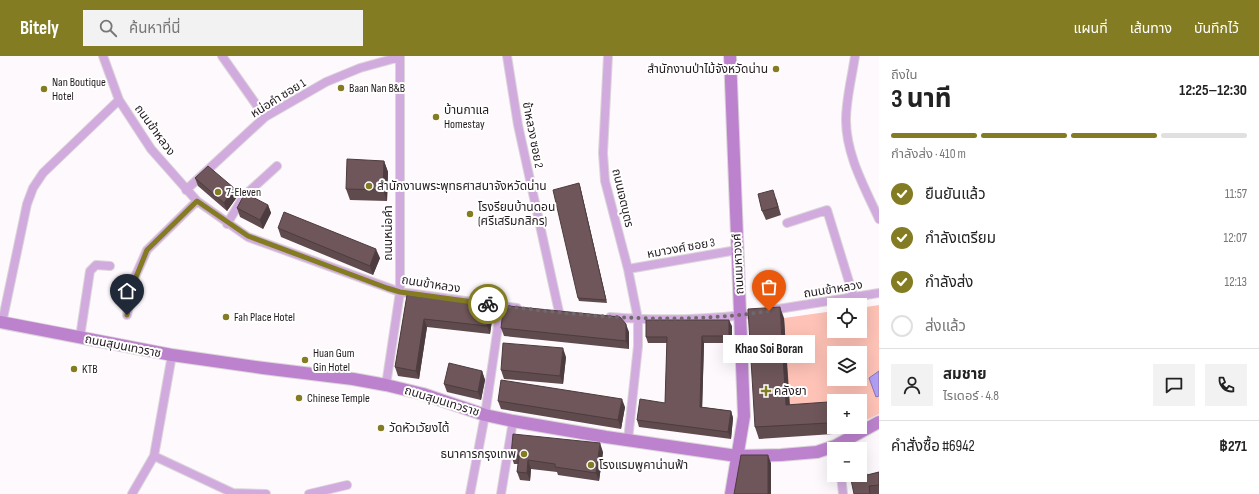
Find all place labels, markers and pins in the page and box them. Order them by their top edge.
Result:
place label: สำนักงานป่าไม้จังหวัดน่าน [647,62,768,77]
marker: สำนักงานป่าไม้จังหวัดน่าน [771,64,781,74]
place label: Nan Boutique Hotel [52,75,106,104]
place label: Baan Nan B&B [349,81,405,96]
marker: Baan Nan B&B [336,83,346,93]
marker: Nan Boutique Hotel [39,84,49,94]
place label: บ้านกาแล Homestay [444,103,489,132]
marker: บ้านกาแล Homestay [431,112,441,122]
place label: สำนักงานพระพุทธศาสนาจังหวัดน่าน [377,179,547,194]
marker: สำนักงานพระพุทธศาสนาจังหวัดน่าน [364,181,374,191]
place label: 7-Eleven [226,185,261,200]
marker: 7-Eleven [213,187,223,197]
place label: โรงรียนบ้านดอน (ศรีเสริมกสิกร) [478,200,555,229]
marker: โรงรียนบ้านดอน (ศรีเสริมกสิกร) [465,209,475,219]
pin [752,270,786,311]
pin [110,274,144,315]
place label: Fah Place Hotel [234,310,295,325]
marker: Fah Place Hotel [221,312,231,322]
callout: Khao Soi Boran [723,335,815,363]
place label: Huan Gum Gin Hotel [313,346,355,375]
marker: Huan Gum Gin Hotel [300,355,310,365]
place label: KTB [82,362,98,377]
marker: KTB [69,364,79,374]
place label: คลังยา [774,384,807,399]
marker: คลังยา [761,386,771,396]
place label: Chinese Temple [307,391,370,406]
marker: Chinese Temple [294,393,304,403]
place label: วัดหัวเวัยงไต้ [389,421,449,436]
marker: วัดหัวเวัยงไต้ [376,423,386,433]
place label: ธนาคารกรุงเทพ [440,447,516,462]
marker: ธนาคารกรุงเทพ [519,449,529,459]
place label: โรงแรมพูคาน่านฟ้า [599,458,688,473]
marker: โรงแรมพูคาน่านฟ้า [586,460,596,470]

